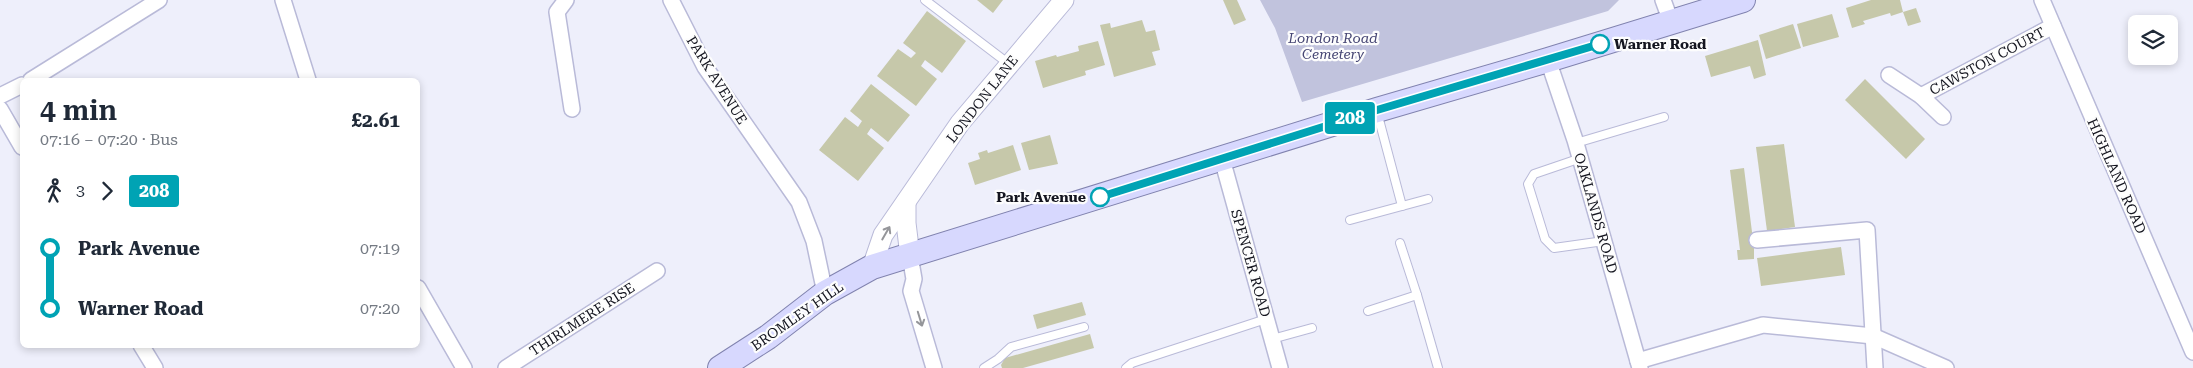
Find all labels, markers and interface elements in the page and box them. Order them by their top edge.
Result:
map controls [2128,15,2178,65]
button: layers [2128,15,2178,65]
street label: CAWSTON COURT [1927,24,2047,98]
park label: London Road Cemetery [1287,30,1378,62]
street label: PARK AVENUE [683,33,751,127]
marker: Warner Road [1590,34,1610,54]
place label: Warner Road [1614,36,1707,52]
street label: LONDON LANE [943,52,1021,146]
text: 4 min [40,94,117,127]
line badge: 208 [1321,102,1379,134]
text: 208 [1335,107,1365,128]
text: £2.61 [351,109,400,132]
street label: HIGHLAND ROAD [2084,116,2150,236]
text: 07:16 – 07:20 · Bus [40,130,178,149]
street label: OAKLANDS ROAD [1571,151,1621,275]
icon: walk [40,177,68,205]
icon: forward [93,177,121,205]
text: 208 [139,180,169,201]
text: 3 [76,181,85,200]
marker: Park Avenue [1090,187,1110,207]
place label: Park Avenue [996,189,1086,205]
street label: SPENCER ROAD [1228,207,1274,319]
one-way arrow [881,226,891,241]
text: Park Avenue [78,237,200,260]
text: 07:19 [360,239,400,258]
street label: BROMLEY HILL [748,278,846,354]
street label: THIRLMERE RISE [527,279,637,359]
text: Warner Road [78,297,203,320]
text: 07:20 [360,299,400,318]
one-way arrow [915,311,925,327]

